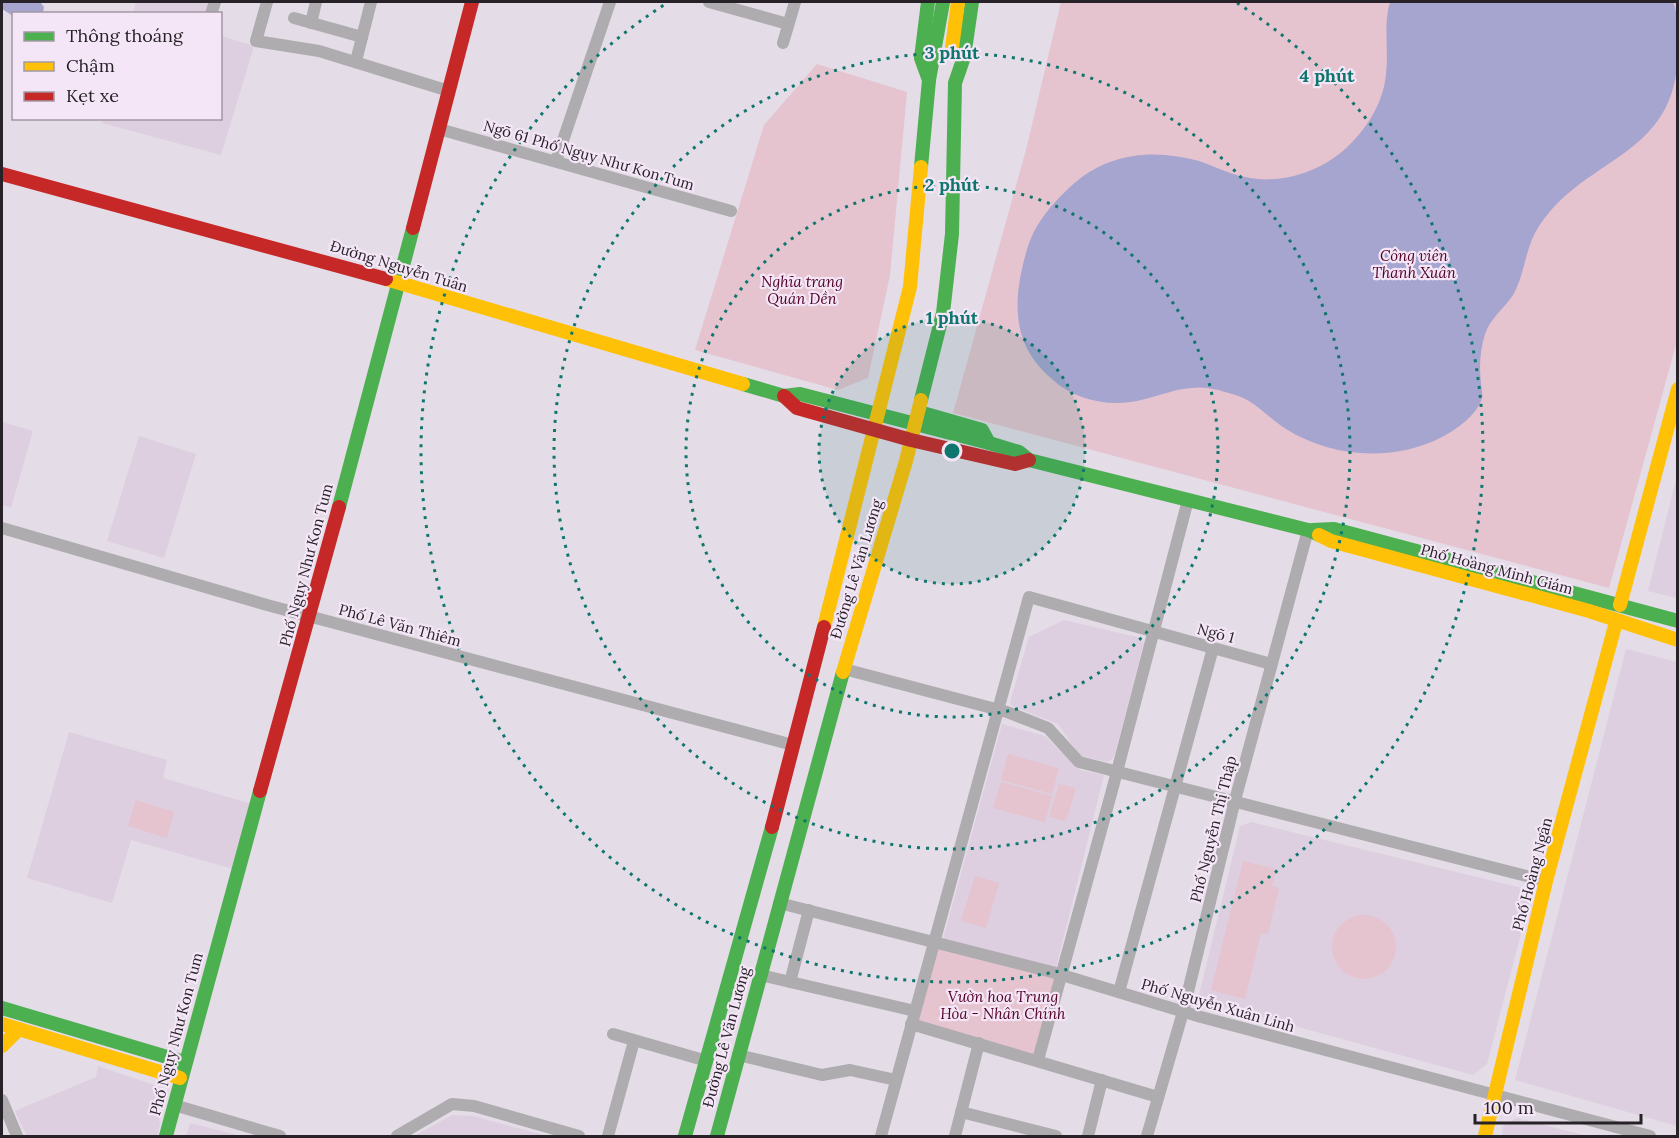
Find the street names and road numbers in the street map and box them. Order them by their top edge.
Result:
street label: Ngõ 61 Phố Ngụy Như Kon Tum [481,116,697,194]
street label: Đường Nguyễn Tuân [328,236,470,296]
street label: Phố Ngụy Như Kon Tum [275,481,337,649]
street label: Đường Lê Văn Lương [826,496,886,641]
street label: Phố Hoàng Minh Giám [1419,540,1575,598]
street label: Phố Lê Văn Thiêm [337,600,463,650]
street label: Ngõ 1 [1195,619,1237,647]
street label: Phố Nguyễn Thị Thập [1186,754,1240,904]
street label: Phố Hoàng Ngân [1508,815,1556,933]
street label: Phố Ngụy Như Kon Tum [145,950,207,1118]
street label: Đường Lê Văn Lương [698,964,754,1110]
street label: Phố Nguyễn Xuân Linh [1139,974,1297,1036]

